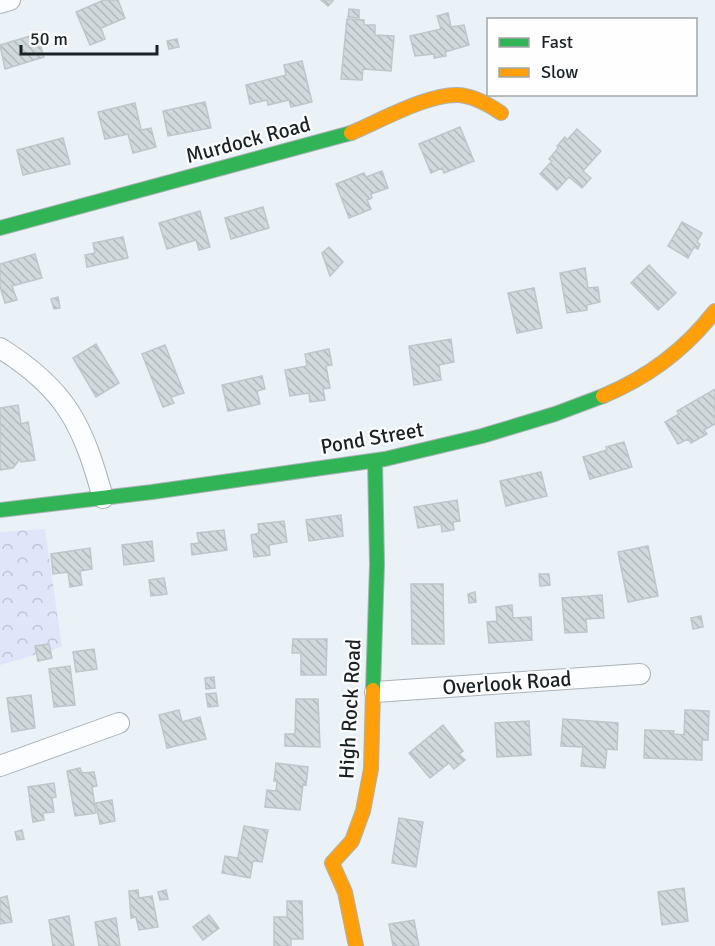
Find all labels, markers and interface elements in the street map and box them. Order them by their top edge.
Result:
scale bar [21,18,158,56]
legend [487,18,697,96]
text: 50 m [30,28,68,50]
text: Fast [541,31,573,53]
text: Slow [541,61,578,83]
street label: Murdock Road [183,111,313,169]
street label: Pond Street [318,416,426,460]
street label: High Rock Road [333,638,367,780]
street label: Overlook Road [442,666,572,700]

